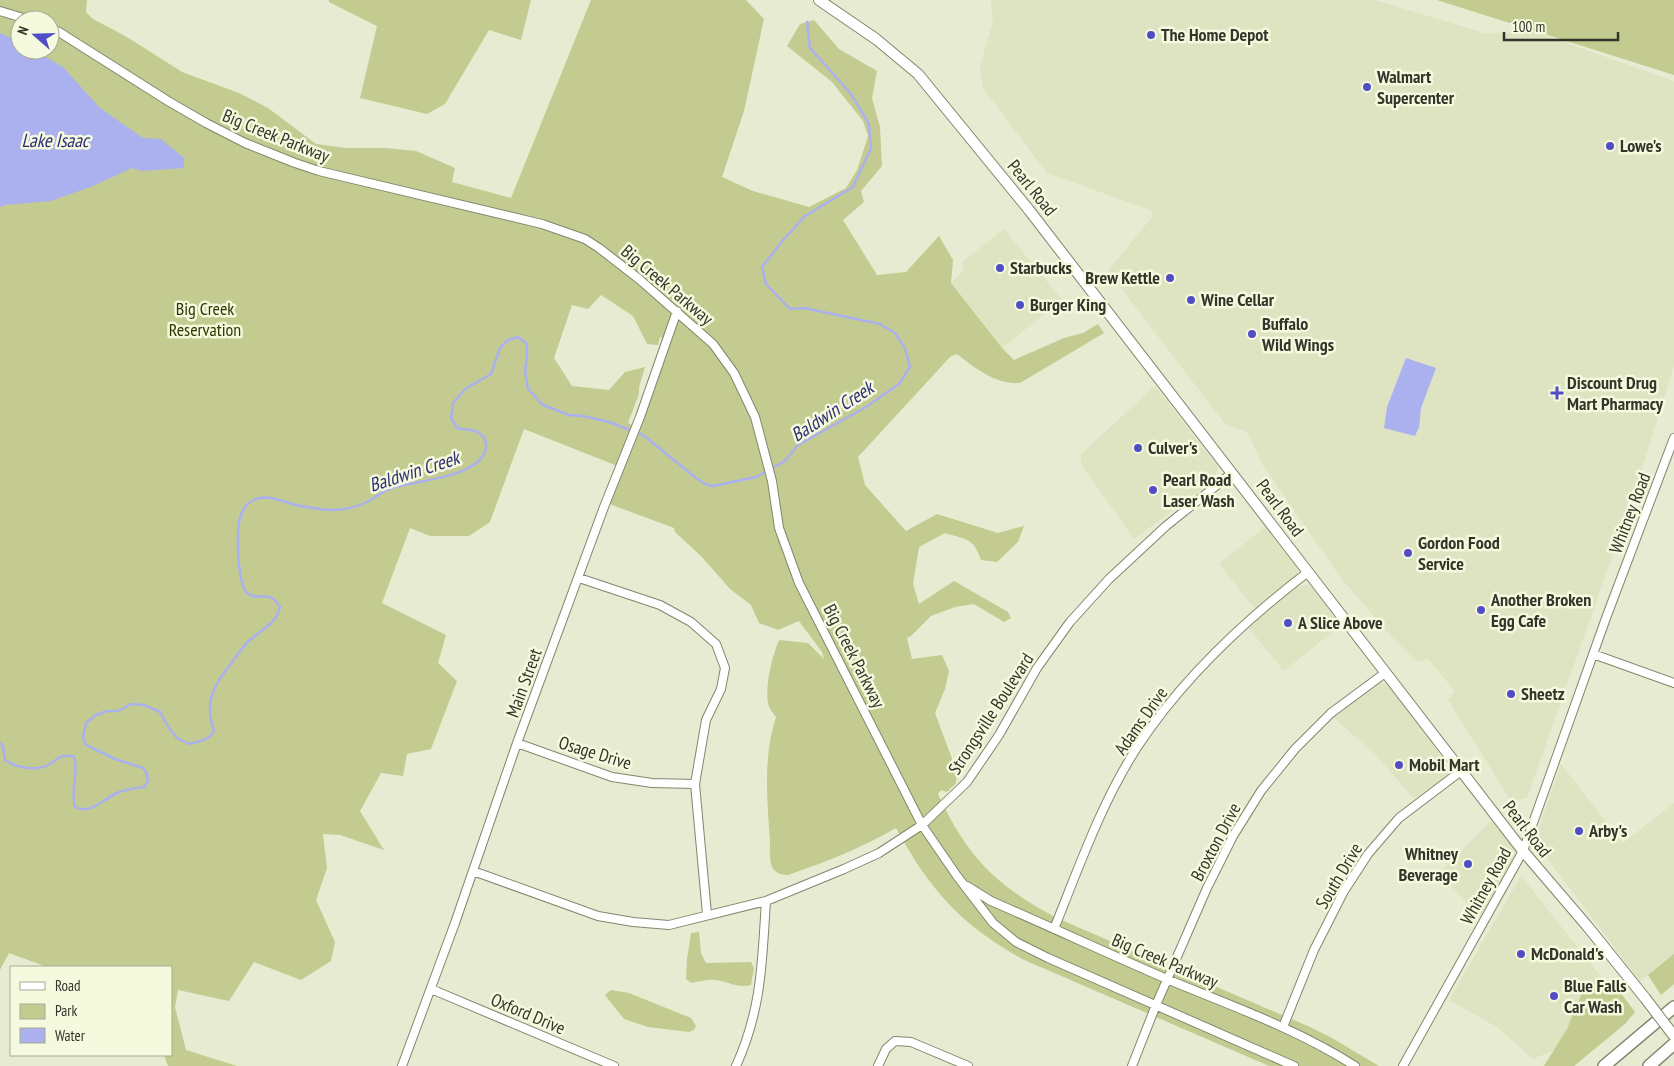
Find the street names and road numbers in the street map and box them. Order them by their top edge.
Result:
street label: Big Creek Parkway [219,104,333,168]
street label: Pearl Road [1003,155,1062,221]
street label: Big Creek Parkway [617,239,718,330]
street label: Whitney Road [1604,469,1655,556]
street label: Pearl Road [1251,474,1309,541]
street label: Big Creek Parkway [818,600,891,712]
street label: Main Street [500,645,547,720]
street label: Strongsville Boulevard [943,649,1038,779]
street label: Adams Drive [1109,682,1172,759]
street label: Osage Drive [556,731,634,774]
street label: Pearl Road [1498,796,1557,862]
street label: Broxton Drive [1185,799,1246,885]
street label: South Drive [1310,839,1367,913]
street label: Whitney Road [1455,843,1516,928]
street label: Big Creek Parkway [1109,928,1222,993]
street label: Oxford Drive [488,988,569,1039]

